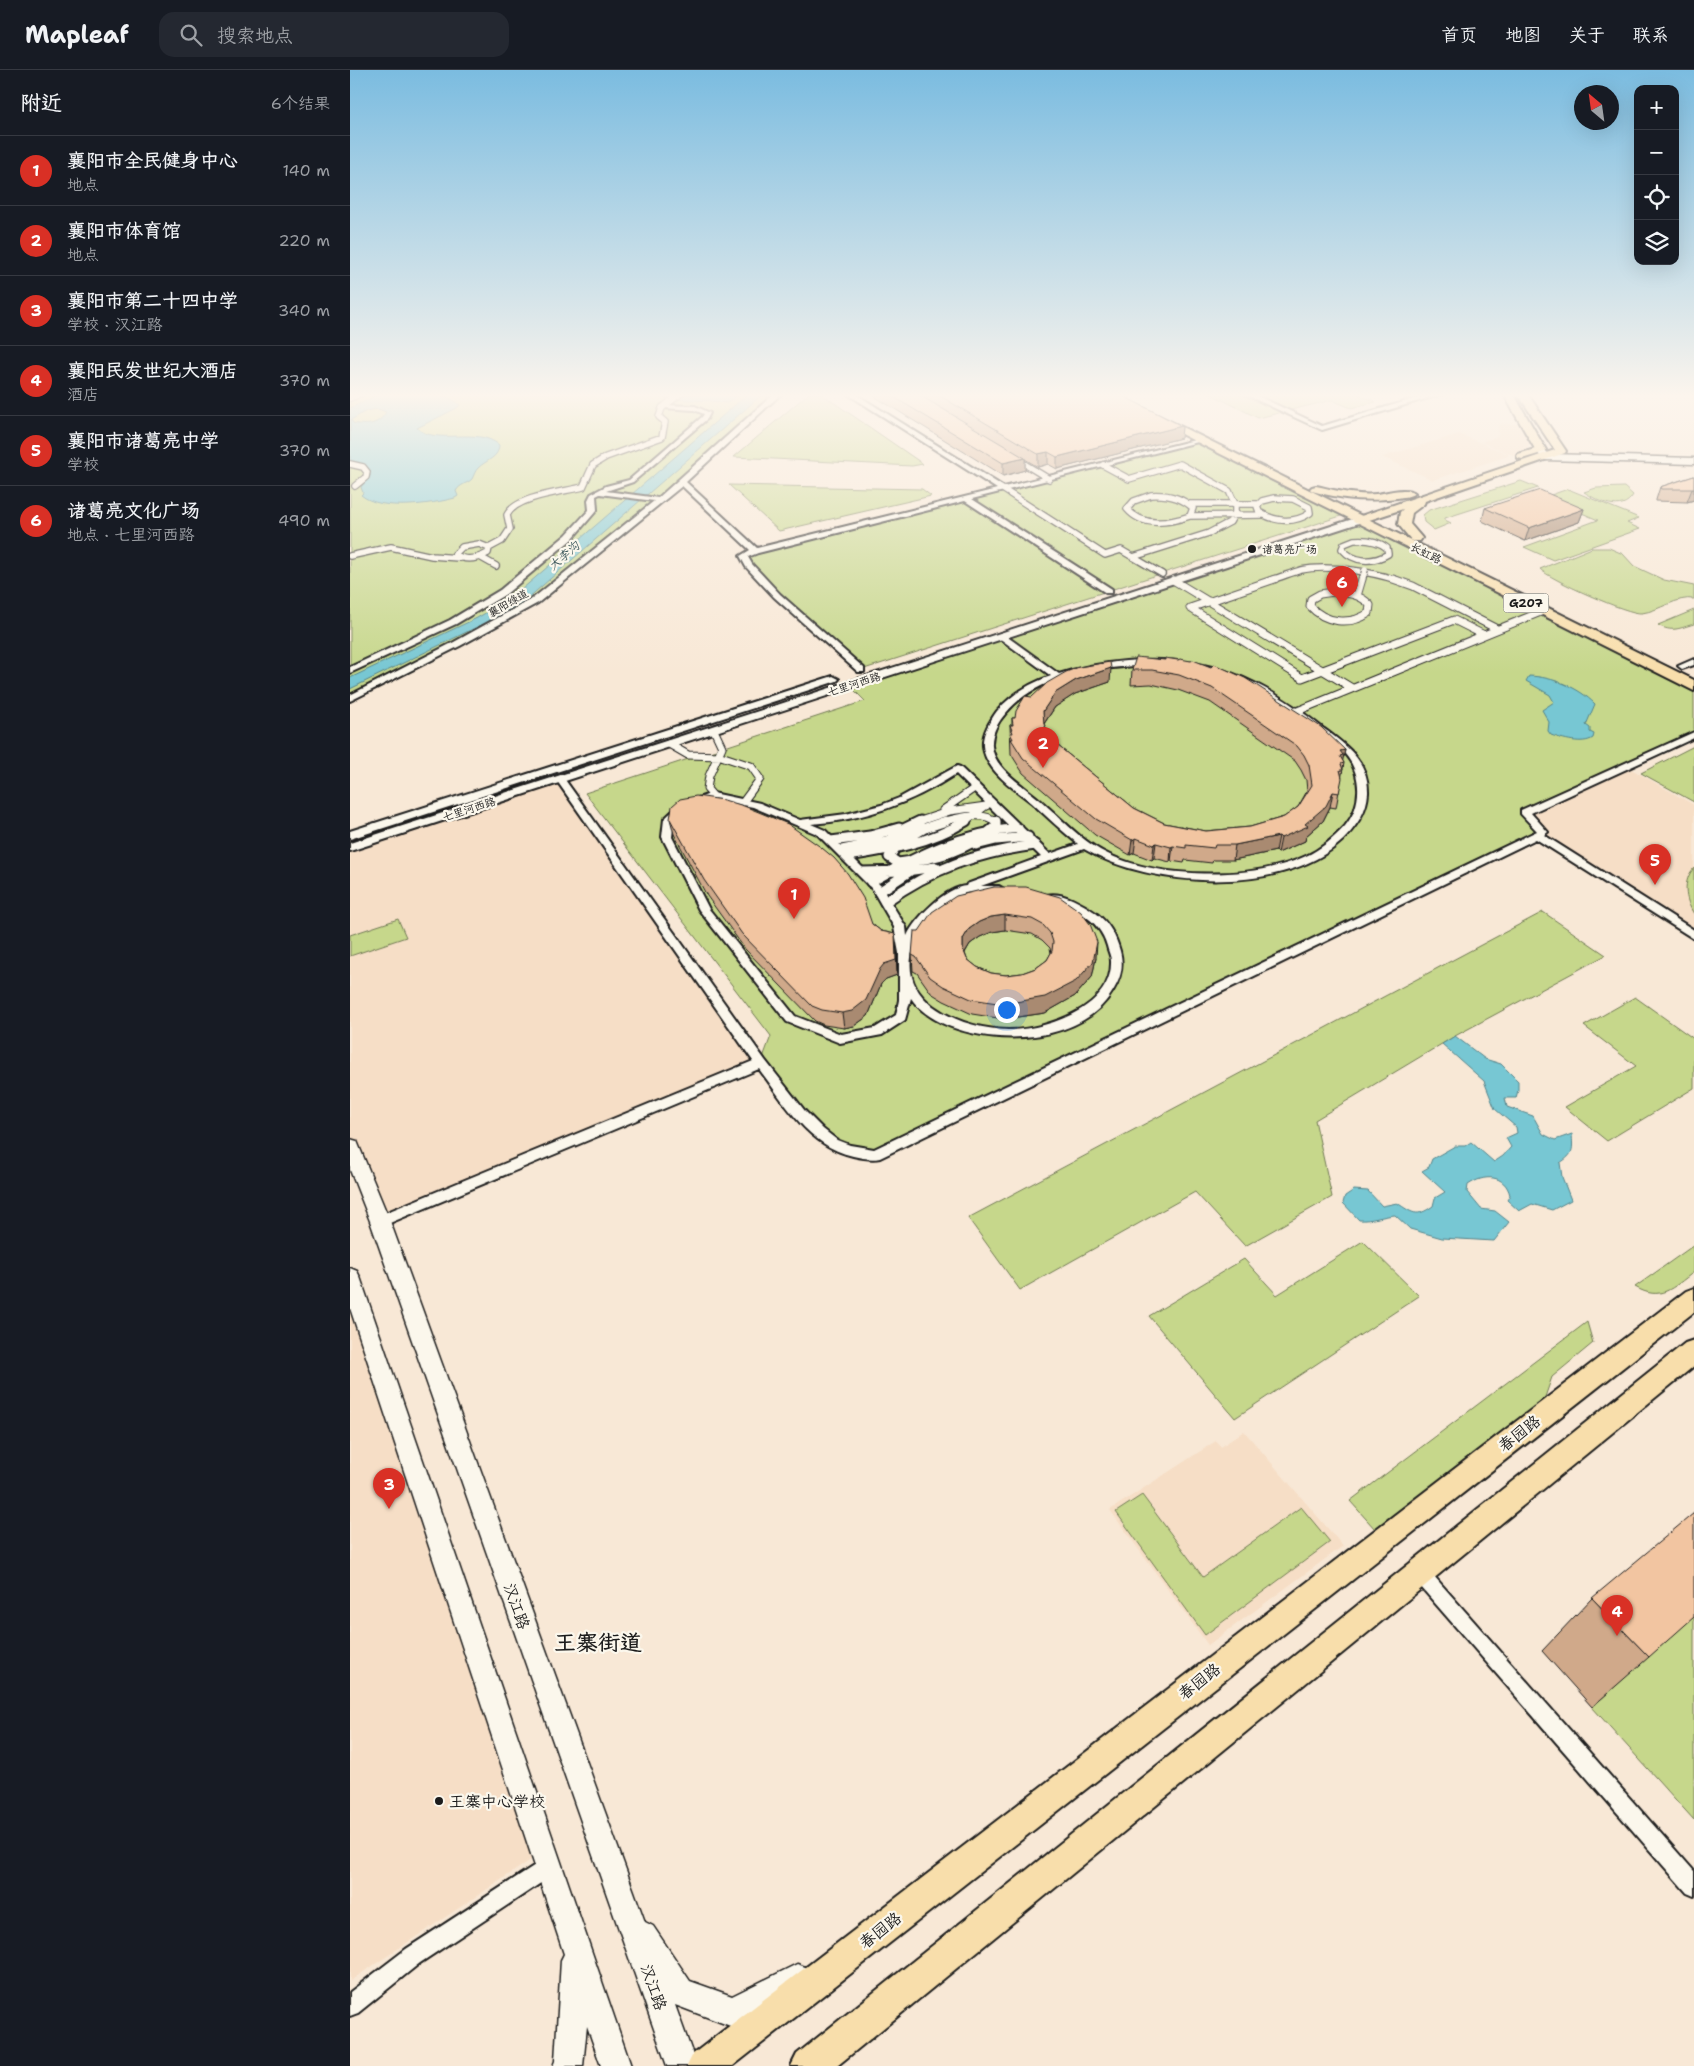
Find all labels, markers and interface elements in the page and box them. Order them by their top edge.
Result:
search box [159,12,509,57]
text: Mapleaf [25,19,129,51]
icon: search [177,21,205,49]
text: 搜索地点 [217,23,293,48]
text: 首页 [1441,23,1477,47]
text: 地图 [1505,23,1541,47]
text: 关于 [1569,23,1605,47]
text: 联系 [1633,23,1669,47]
north arrow [1574,85,1619,130]
map controls [1634,85,1679,265]
button: + [1634,85,1679,130]
text: 附近 [20,89,62,117]
text: 6个结果 [271,93,330,114]
button: − [1634,130,1679,175]
text: 襄阳市全民健身中心 [67,148,238,173]
text: 1 [32,160,40,181]
text: 140 m [283,160,330,181]
text: 地点 [67,174,99,195]
button: locate [1634,175,1679,220]
text: 襄阳市体育馆 [67,218,181,243]
button: layers [1634,220,1679,265]
text: 2 [30,230,42,251]
text: 220 m [278,230,330,251]
text: 地点 [67,244,99,265]
text: 襄阳市第二十四中学 [67,288,238,313]
text: 3 [30,300,42,321]
text: 340 m [278,300,330,321]
text: 学校 · 汉江路 [67,314,162,335]
text: 襄阳民发世纪大酒店 [67,358,238,383]
text: 4 [30,370,42,391]
text: 370 m [279,370,330,391]
text: 酒店 [67,384,99,405]
text: 襄阳市诸葛亮中学 [67,428,219,453]
text: 5 [31,440,41,461]
text: 370 m [279,440,330,461]
text: 学校 [67,454,99,475]
text: 诸葛亮文化广场 [67,498,200,523]
text: 6 [30,510,42,531]
text: 490 m [278,510,330,531]
text: 地点 · 七里河西路 [67,524,194,545]
water label: 大李沟 [545,538,584,574]
street label: 长虹路 [1408,539,1444,567]
place label: 诸葛亮广场 [1262,542,1317,557]
marker: 诸葛亮广场 [1246,543,1258,555]
pin: 6 [1326,566,1358,607]
street label: 襄阳绿道 [485,586,531,621]
road number: G207 [1504,594,1548,612]
street label: 七里河西路 [826,669,883,700]
pin: 2 [1027,727,1059,768]
street label: 七里河西路 [441,794,498,825]
pin: 5 [1639,844,1671,885]
pin: 1 [778,878,810,919]
your location [994,997,1020,1023]
street label: 春园路 [1494,1410,1545,1456]
pin: 3 [373,1468,405,1509]
street label: 汉江路 [498,1580,535,1632]
pin: 4 [1601,1595,1633,1636]
district label: 王寨街道 [554,1628,642,1657]
street label: 春园路 [1174,1658,1225,1704]
place label: 王寨中心学校 [449,1791,545,1812]
marker: 王寨中心学校 [433,1795,445,1807]
street label: 春园路 [855,1907,906,1953]
street label: 汉江路 [635,1961,672,2013]

